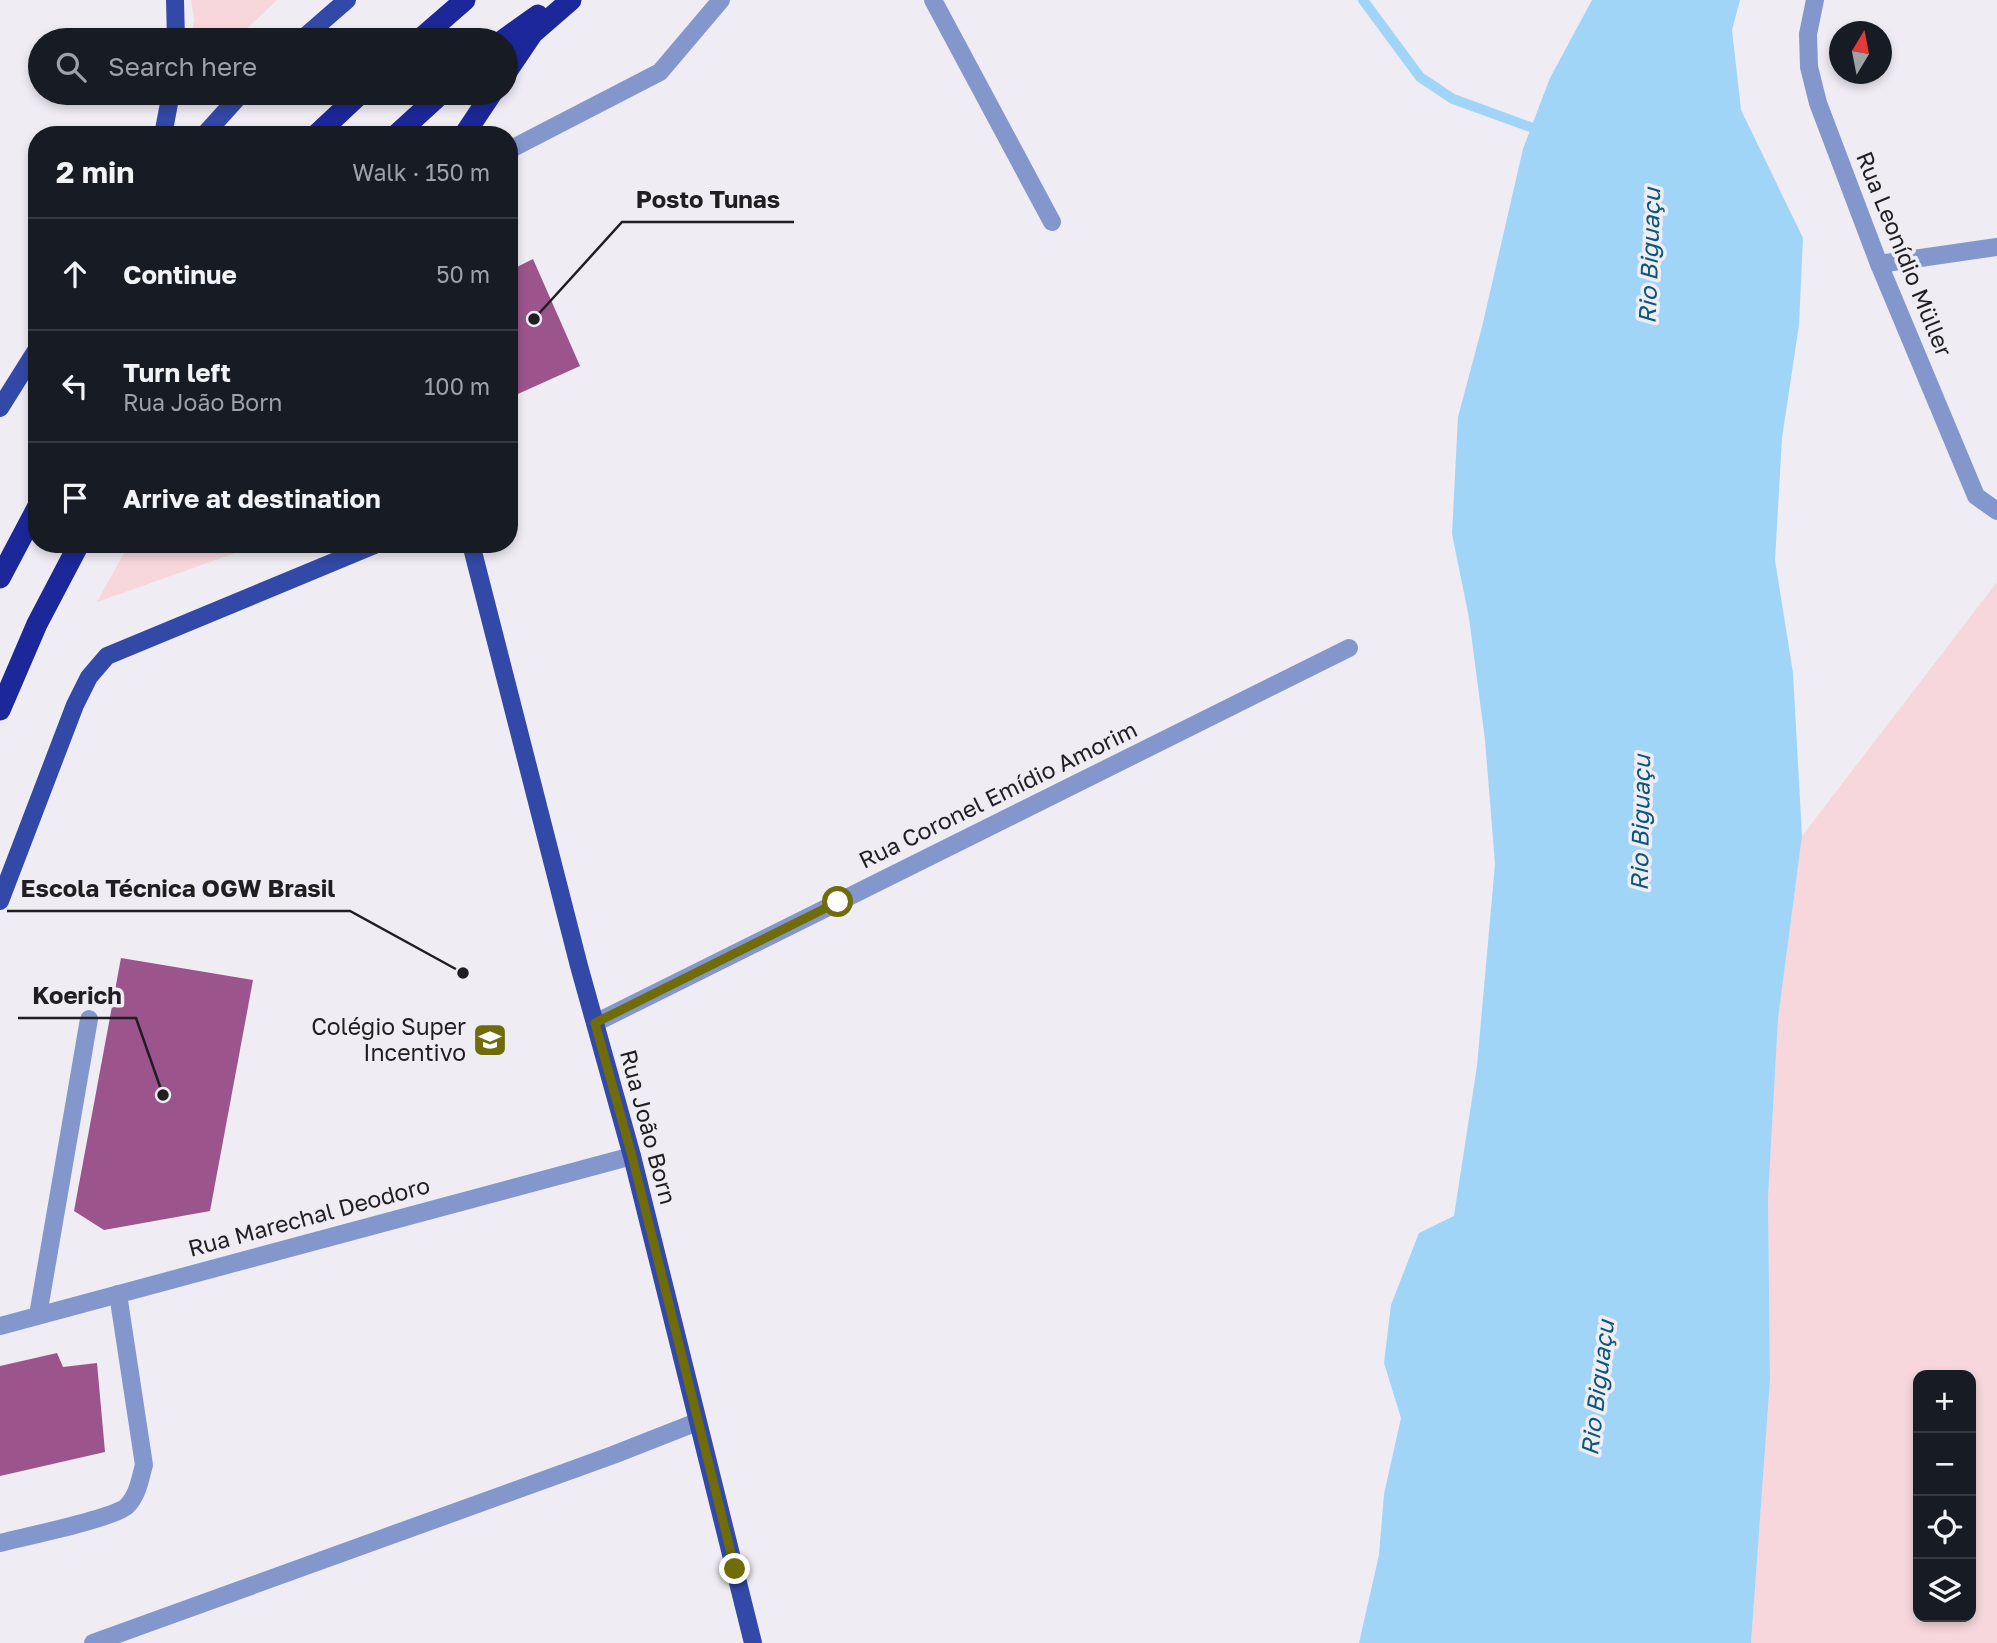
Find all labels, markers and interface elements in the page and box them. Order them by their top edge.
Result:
north arrow [1829,21,1892,84]
search box [28,28,518,105]
icon: search [52,48,90,86]
text: Search here [108,51,257,82]
street label: Rua Leonídio Müller [1851,147,1959,360]
text: 2 min [56,154,134,190]
text: Walk · 150 m [352,158,490,186]
callout: Posto Tunas [622,177,794,222]
text: Posto Tunas [636,184,780,213]
water label: Rio Biguaçu [1632,186,1666,325]
icon: ahead [56,255,94,293]
text: Continue [123,259,237,290]
text: 50 m [436,260,490,288]
text: Turn left [123,357,231,388]
icon: left [56,367,94,405]
text: 100 m [424,372,490,400]
text: Rua João Born [123,388,282,416]
icon: arrive [56,479,94,517]
text: Arrive at destination [123,483,381,514]
street label: Rua Coronel Emídio Amorim [854,714,1141,874]
water label: Rio Biguaçu [1624,753,1656,891]
callout: Escola Técnica OGW Brasil [7,866,350,911]
text: Escola Técnica OGW Brasil [21,873,335,902]
route start [822,886,853,917]
callout: Koerich [18,973,136,1018]
text: Koerich [32,980,122,1009]
place label: Colégio Super Incentivo [311,1012,466,1066]
school or university icon: Colégio Super Incentivo [471,1021,509,1059]
street label: Rua João Born [615,1046,683,1207]
street label: Rua Marechal Deodoro [185,1170,433,1262]
water label: Rio Biguaçu [1574,1317,1620,1457]
map controls [1913,1370,1976,1622]
button: + [1913,1370,1976,1433]
button: − [1913,1433,1976,1496]
button: locate [1913,1496,1976,1559]
route end [719,1553,750,1584]
button: layers [1913,1559,1976,1622]

